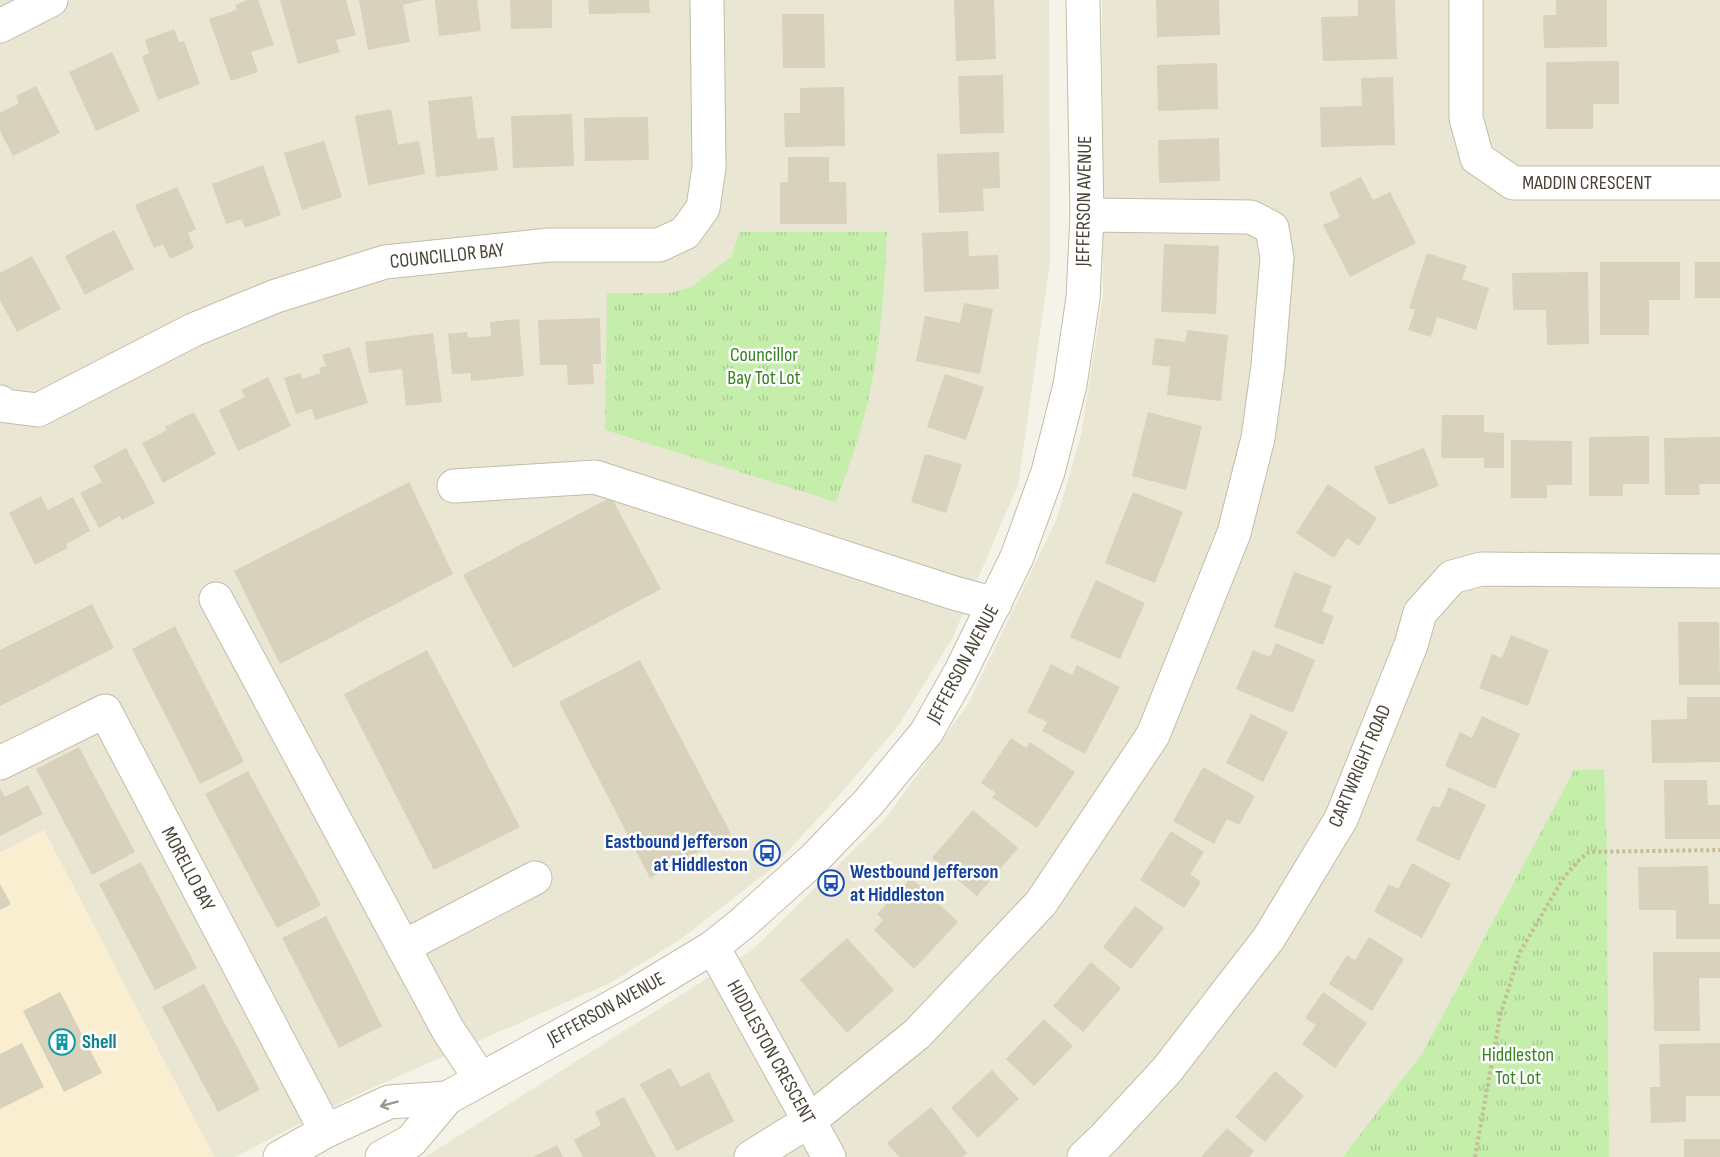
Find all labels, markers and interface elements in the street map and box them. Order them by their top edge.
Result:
street label: JEFFERSON AVENUE [1071,135,1097,268]
street label: MADDIN CRESCENT [1522,171,1652,195]
street label: COUNCILLOR BAY [389,238,506,274]
park label: Councillor Bay Tot Lot [727,343,801,390]
street label: JEFFERSON AVENUE [921,601,1004,728]
street label: CARTWRIGHT ROAD [1323,701,1397,831]
street label: MORELLO BAY [156,823,220,916]
place label: Eastbound Jefferson at Hiddleston [605,830,748,877]
bus stop icon: Eastbound Jefferson at Hiddleston [752,838,782,868]
place label: Westbound Jefferson at Hiddleston [850,860,998,907]
bus stop icon: Westbound Jefferson at Hiddleston [816,868,846,898]
street label: JEFFERSON AVENUE [542,967,669,1052]
street label: HIDDLESTON CRESCENT [721,976,821,1128]
building icon: Shell [47,1027,77,1057]
place label: Shell [82,1030,117,1054]
park label: Hiddleston Tot Lot [1482,1043,1554,1090]
one-way arrow [380,1099,399,1110]

